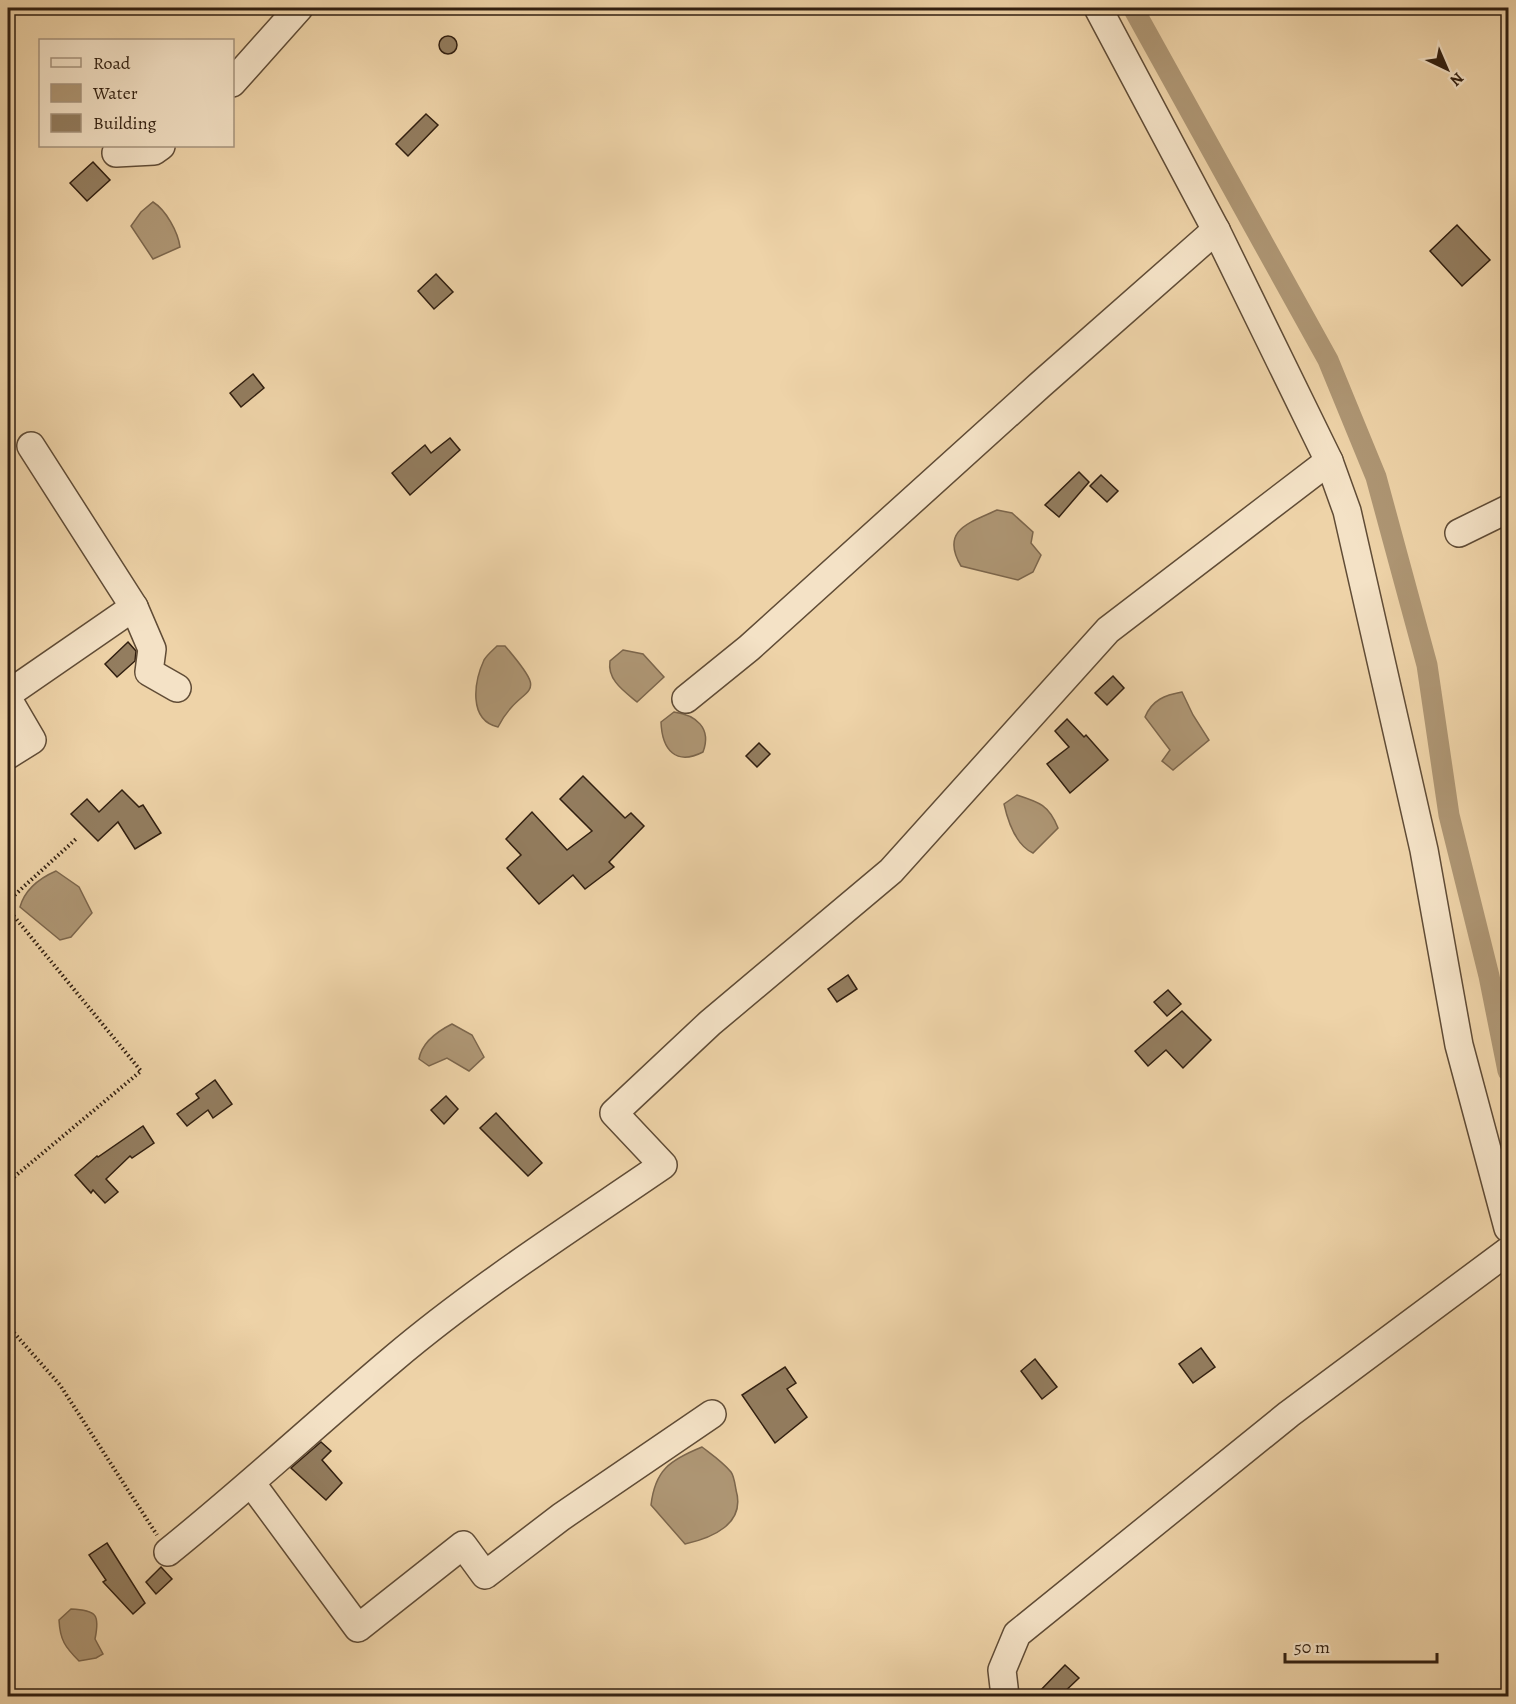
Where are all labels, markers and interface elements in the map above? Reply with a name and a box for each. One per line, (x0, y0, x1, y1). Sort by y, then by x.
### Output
legend (39, 39, 234, 147)
north arrow (1417, 39, 1477, 99)
text: Road (93, 51, 131, 75)
text: N (1445, 67, 1469, 91)
text: Water (92, 81, 138, 105)
text: Building (93, 111, 157, 135)
scale bar (1285, 1626, 1436, 1664)
text: 50 m (1294, 1635, 1330, 1659)

